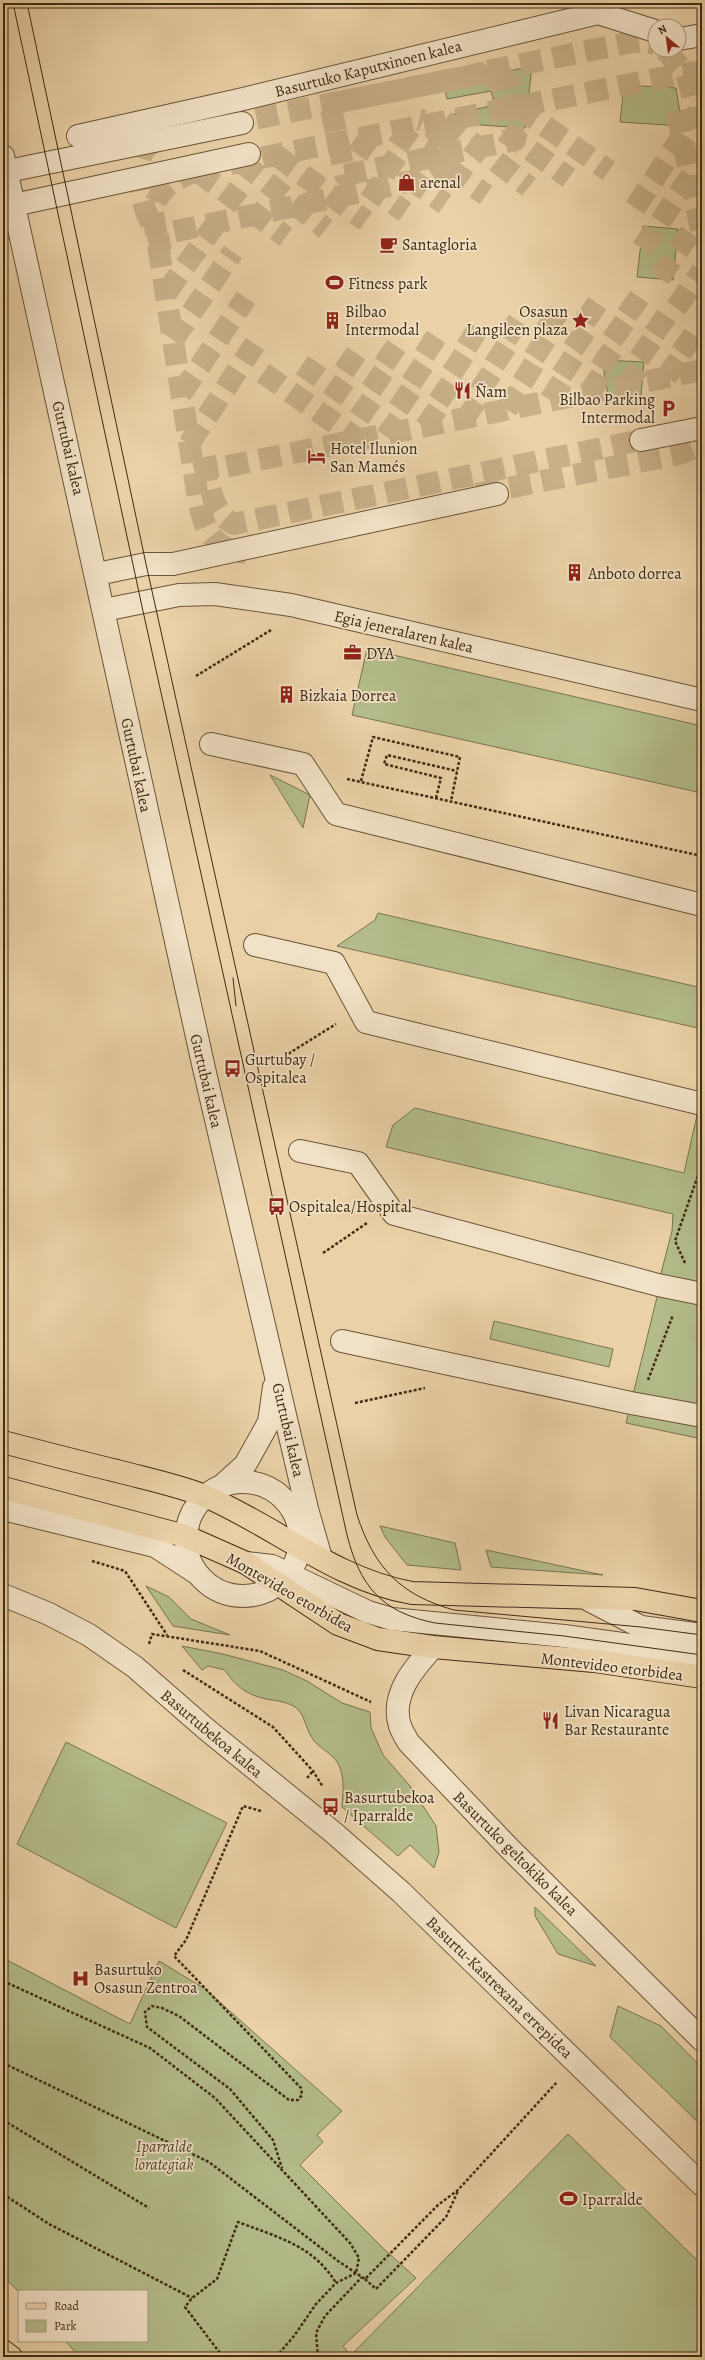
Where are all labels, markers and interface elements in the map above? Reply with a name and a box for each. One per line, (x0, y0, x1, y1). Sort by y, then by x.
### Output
north arrow (647, 18, 687, 58)
text: N (655, 21, 670, 38)
street label: Basurtuko Kaputxinoen kalea (272, 35, 465, 103)
shop icon: arenal (397, 172, 417, 192)
place label: arenal (420, 172, 461, 194)
cafe icon: Santagloria (379, 234, 399, 254)
place label: Santagloria (402, 234, 478, 256)
sports icon: Fitness park (325, 273, 345, 293)
place label: Fitness park (348, 273, 428, 295)
place label: Bilbao Intermodal (345, 301, 419, 341)
place label: Osasun Langileen plaza (466, 301, 569, 341)
building icon: Bilbao Intermodal (322, 310, 342, 330)
place icon: Osasun Langileen plaza (571, 310, 591, 330)
restaurant icon: Ñam (452, 381, 472, 401)
place label: Ñam (475, 381, 507, 403)
place label: Bilbao Parking Intermodal (559, 389, 655, 429)
parking icon: Bilbao Parking Intermodal (658, 398, 678, 418)
street label: Gurtubai kalea (47, 399, 90, 498)
place label: Hotel Ilunion San Mamés (330, 438, 418, 478)
hotel icon: Hotel Ilunion San Mamés (307, 447, 327, 467)
building icon: Anboto dorrea (565, 563, 585, 583)
place label: Anboto dorrea (587, 563, 682, 585)
street label: Egia jeneralaren kalea (332, 605, 476, 659)
office icon: DYA (343, 643, 363, 663)
place label: DYA (366, 643, 395, 665)
building icon: Bizkaia Dorrea (276, 685, 296, 705)
place label: Bizkaia Dorrea (299, 685, 397, 707)
street label: Gurtubai kalea (115, 716, 157, 815)
street label: Gurtubai kalea (185, 1032, 228, 1131)
place label: Gurtubay / Ospitalea (245, 1049, 315, 1089)
bus stop icon: Gurtubay / Ospitalea (222, 1058, 242, 1078)
bus stop icon: Ospitalea/Hospital (266, 1196, 286, 1216)
place label: Ospitalea/Hospital (289, 1196, 412, 1218)
street label: Gurtubai kalea (267, 1381, 310, 1480)
street label: Montevideo etorbidea (222, 1547, 358, 1638)
street label: Montevideo etorbidea (539, 1647, 685, 1687)
street label: Basurtubekoa kalea (156, 1684, 268, 1783)
place label: Livan Nicaragua Bar Restaurante (564, 1701, 671, 1741)
restaurant icon: Livan Nicaragua Bar Restaurante (541, 1710, 561, 1730)
street label: Basurtuko geltokiko kalea (448, 1786, 583, 1921)
place label: Basurtubekoa / Iparralde (344, 1787, 435, 1827)
bus stop icon: Basurtubekoa / Iparralde (321, 1796, 341, 1816)
street label: Basurtu-Kastrexana errepidea (421, 1912, 578, 2064)
place label: Basurtuko Osasun Zentroa (94, 1959, 198, 1999)
hospital icon: Basurtuko Osasun Zentroa (71, 1968, 91, 1988)
park label: Iparralde lorategiak (134, 2136, 194, 2176)
sports icon: Iparralde (559, 2189, 579, 2209)
place label: Iparralde (582, 2189, 643, 2211)
legend (18, 2290, 148, 2342)
text: Road (54, 2298, 80, 2314)
text: Park (54, 2318, 77, 2334)

